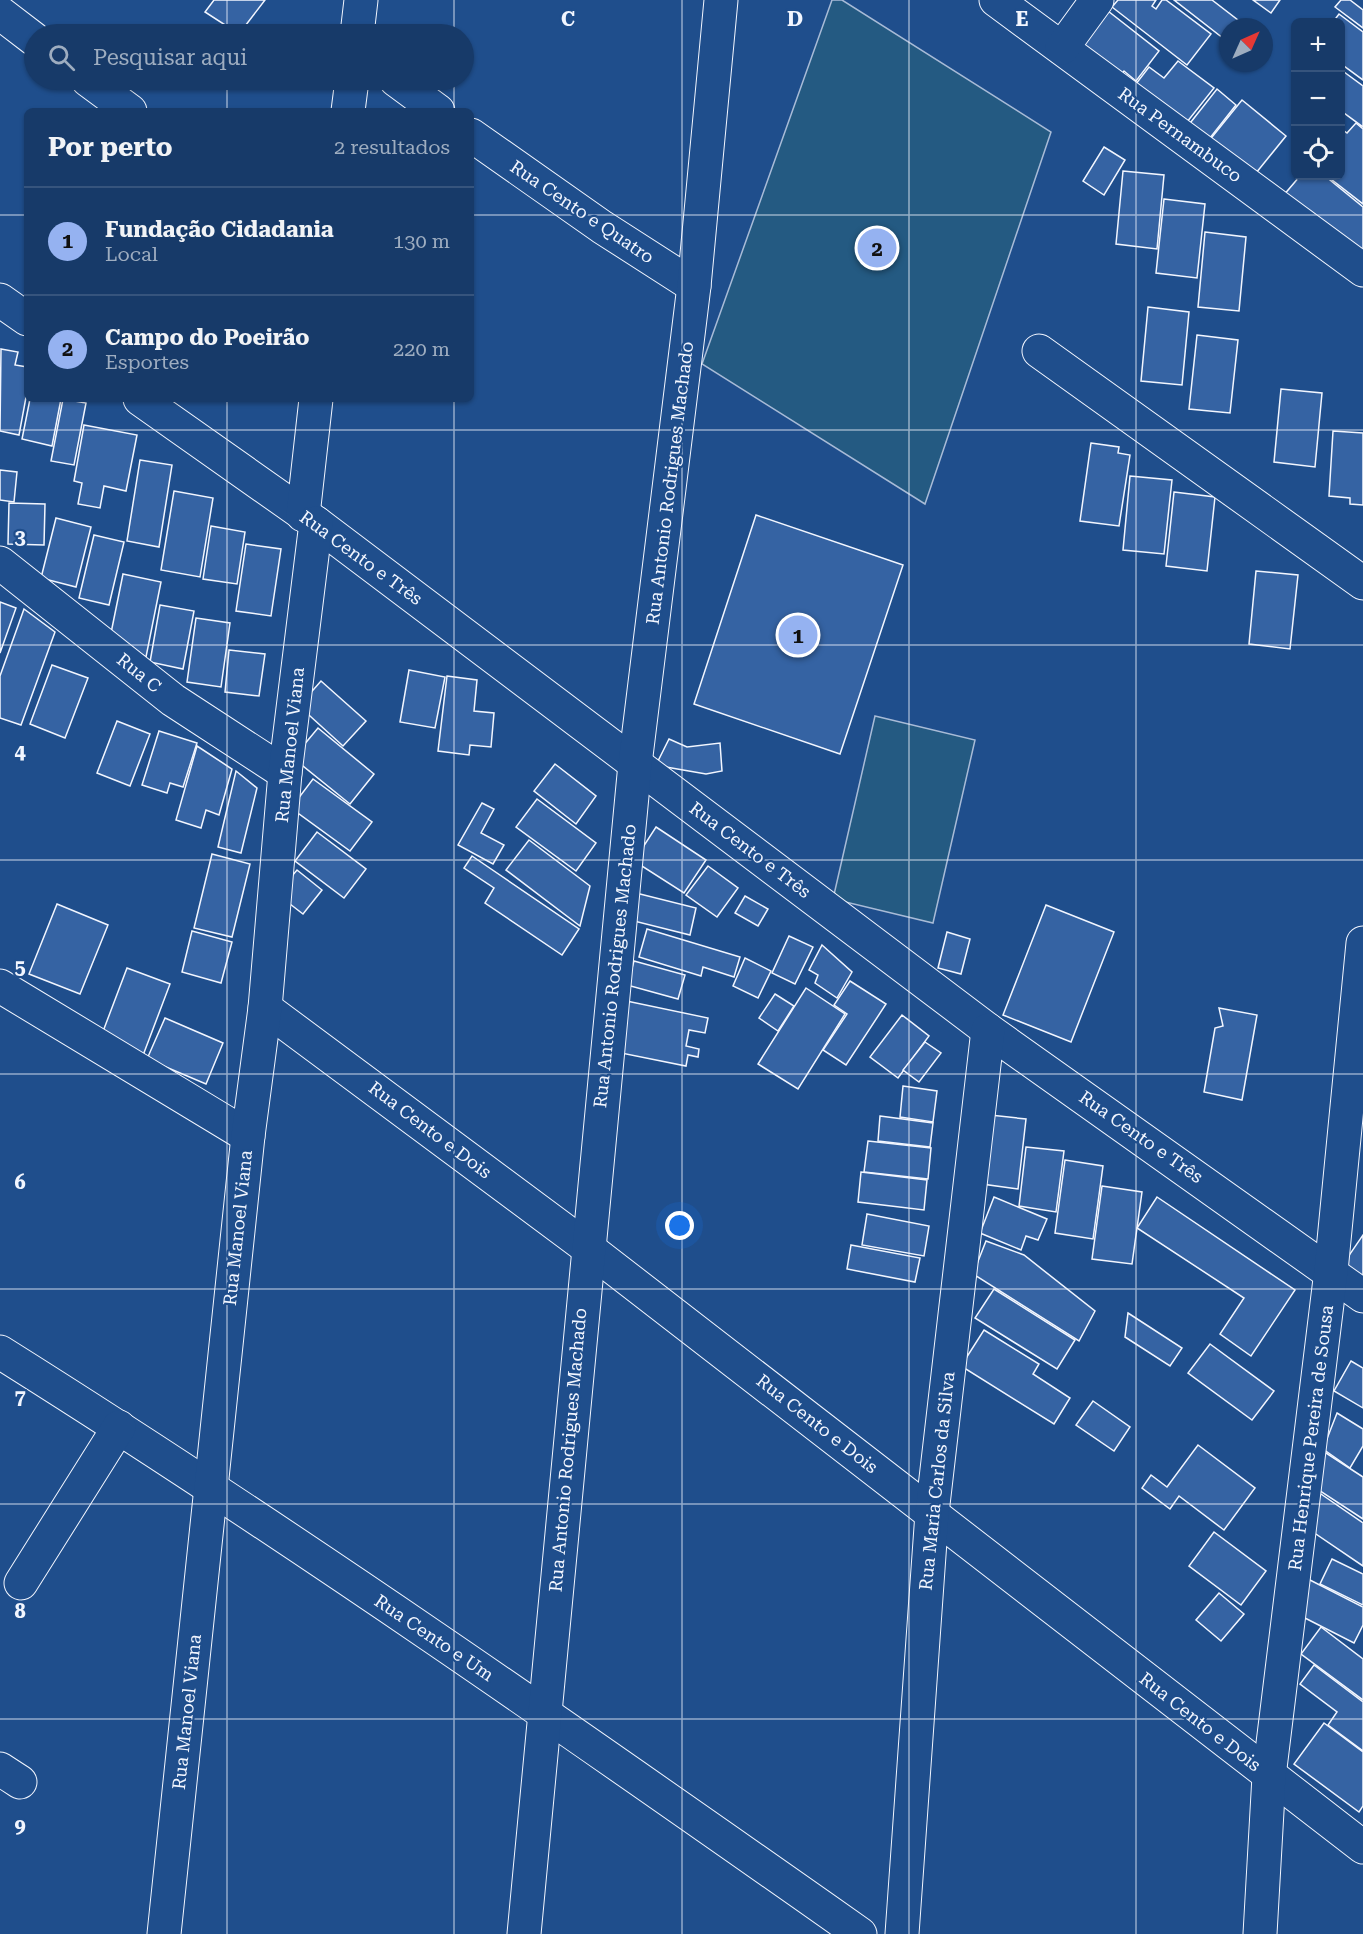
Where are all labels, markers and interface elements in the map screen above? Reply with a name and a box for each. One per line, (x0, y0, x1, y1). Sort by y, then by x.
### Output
text: C (561, 7, 575, 31)
text: D (787, 7, 803, 31)
text: E (1016, 7, 1029, 31)
north arrow (1219, 18, 1273, 72)
map controls (1291, 18, 1345, 180)
button: + (1291, 18, 1345, 72)
search box (24, 24, 474, 90)
icon: search (45, 41, 78, 74)
text: Pesquisar aqui (93, 45, 247, 70)
button: − (1291, 72, 1345, 126)
street label: Rua Pernambuco (1114, 83, 1246, 186)
button: locate (1291, 126, 1345, 180)
text: Por perto (48, 132, 173, 162)
text: 2 resultados (334, 135, 450, 159)
street label: Rua Cento e Quatro (506, 156, 658, 267)
text: Fundação Cidadania (105, 217, 334, 242)
pin: 2 (858, 226, 896, 270)
text: 1 (62, 229, 73, 253)
text: 130 m (393, 229, 450, 253)
text: Local (105, 242, 158, 266)
text: Campo do Poeirão (105, 325, 310, 350)
text: 2 (62, 337, 73, 361)
text: 220 m (393, 337, 450, 361)
street label: Rua Antonio Rodrigues Machado (642, 340, 697, 626)
text: Esportes (105, 350, 189, 374)
street label: Rua Cento e Três (296, 506, 427, 609)
text: 3 (14, 525, 26, 549)
pin: 1 (778, 612, 818, 658)
street label: Rua C (113, 649, 166, 697)
street label: Rua Manoel Viana (271, 666, 308, 824)
text: 4 (14, 740, 26, 764)
street label: Rua Cento e Três (686, 797, 815, 902)
street label: Rua Antonio Rodrigues Machado (589, 823, 640, 1109)
text: 5 (14, 955, 26, 979)
street label: Rua Cento e Dois (365, 1077, 496, 1183)
street label: Rua Cento e Três (1075, 1086, 1207, 1187)
street label: Rua Manoel Viana (219, 1149, 256, 1307)
text: 6 (14, 1170, 26, 1194)
your location (665, 1211, 694, 1240)
street label: Rua Henrique Pereira de Sousa (1284, 1304, 1337, 1572)
street label: Rua Antonio Rodrigues Machado (545, 1307, 590, 1593)
street label: Rua Cento e Dois (752, 1370, 882, 1478)
street label: Rua Maria Carlos da Silva (915, 1370, 958, 1591)
text: 7 (14, 1385, 26, 1409)
street label: Rua Cento e Um (371, 1590, 498, 1685)
text: 8 (14, 1599, 26, 1623)
street label: Rua Manoel Viana (168, 1633, 205, 1791)
street label: Rua Cento e Dois (1135, 1668, 1265, 1776)
text: 9 (14, 1814, 26, 1838)

